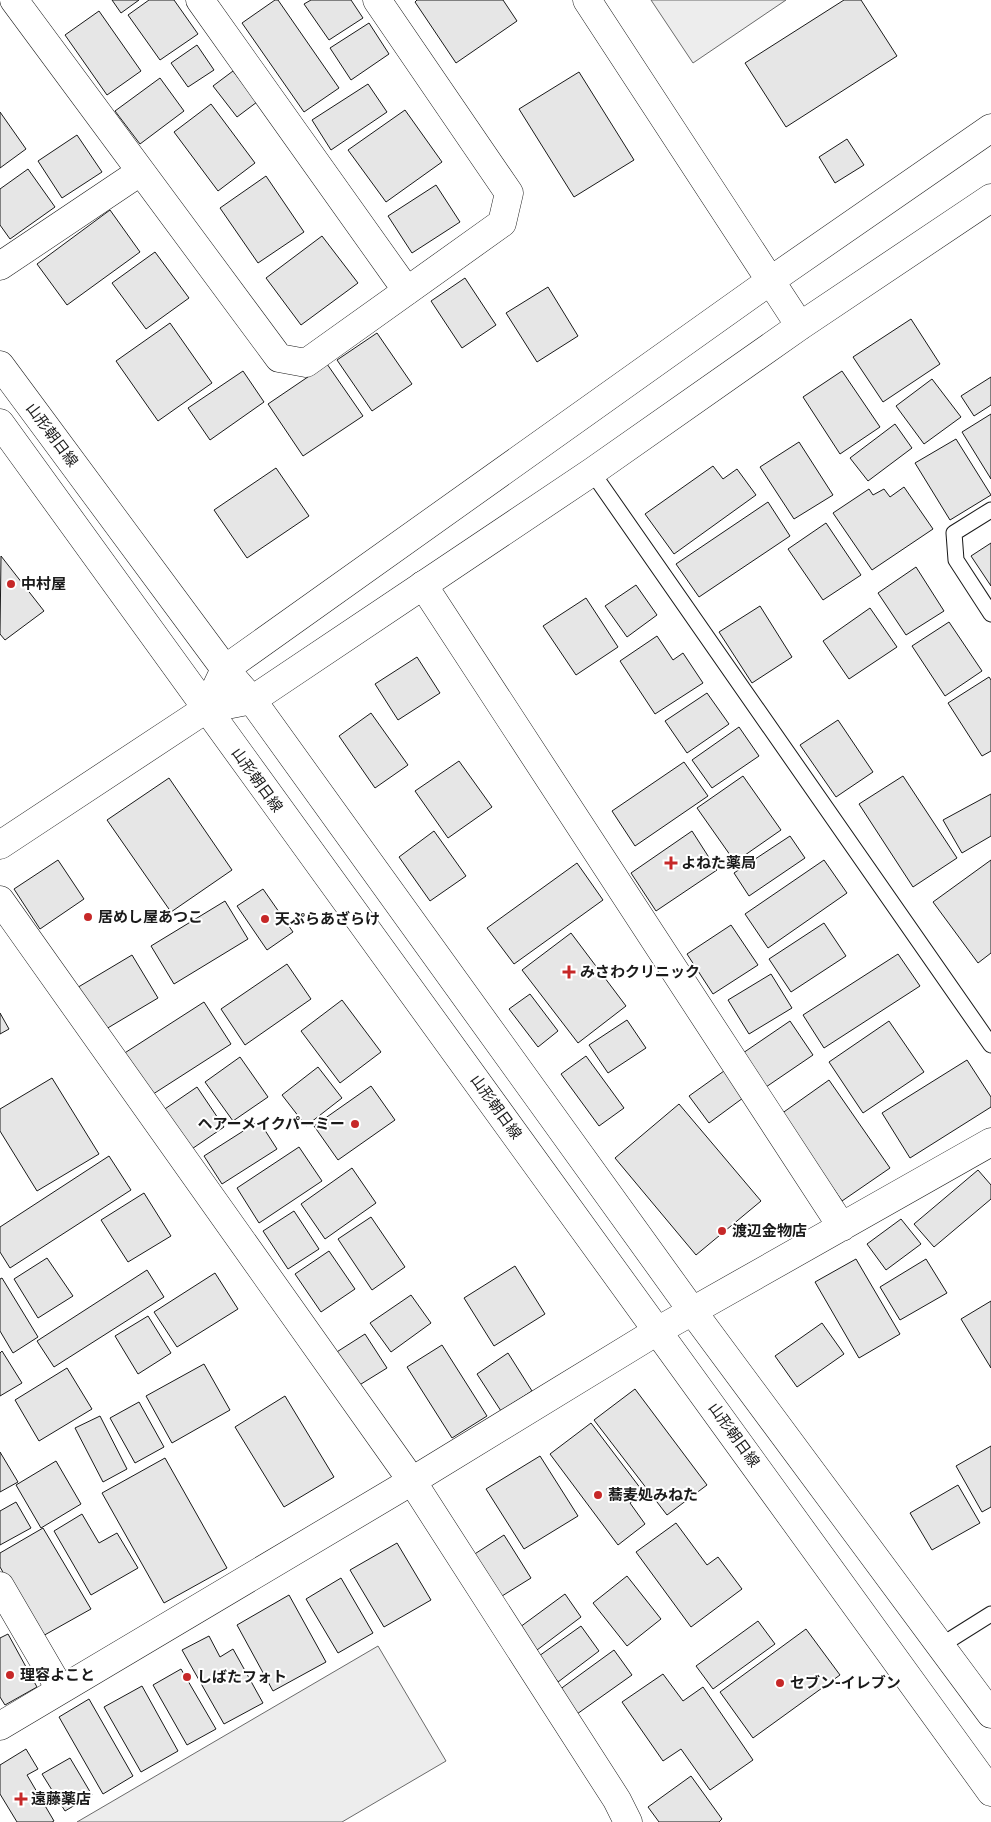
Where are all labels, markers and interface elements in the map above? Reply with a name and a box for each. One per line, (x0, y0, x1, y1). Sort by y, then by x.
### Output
street label: 山形朝日線 (22, 400, 82, 470)
place label: 中村屋 (21, 575, 66, 593)
marker: 中村屋 (5, 578, 17, 590)
street label: 山形朝日線 (228, 744, 286, 816)
place label: よねた薬局 (681, 854, 756, 872)
marker: よねた薬局 (665, 857, 677, 869)
place label: 居めし屋あつこ (98, 908, 203, 926)
place label: 天ぷらあざらけ (275, 910, 380, 928)
marker: 居めし屋あつこ (82, 911, 94, 923)
marker: 天ぷらあざらけ (259, 913, 271, 925)
place label: みさわクリニック (580, 963, 700, 981)
marker: みさわクリニック (562, 965, 576, 979)
street label: 山形朝日線 (467, 1071, 525, 1143)
place label: ヘアーメイクパーミー (198, 1115, 345, 1133)
marker: ヘアーメイクパーミー (349, 1118, 361, 1130)
place label: 渡辺金物店 (732, 1222, 807, 1240)
marker: 渡辺金物店 (716, 1225, 728, 1237)
street label: 山形朝日線 (705, 1399, 763, 1471)
place label: 蕎麦処みねた (608, 1486, 698, 1504)
marker: 蕎麦処みねた (592, 1489, 604, 1501)
place label: 理容よこと (20, 1666, 95, 1684)
place label: しばたフォト (197, 1668, 287, 1686)
marker: 理容よこと (4, 1669, 16, 1681)
marker: しばたフォト (181, 1671, 193, 1683)
place label: セブン-イレブン (790, 1674, 901, 1692)
marker: セブン-イレブン (774, 1677, 786, 1689)
place label: 遠藤薬店 (31, 1790, 91, 1808)
marker: 遠藤薬店 (15, 1793, 27, 1805)

